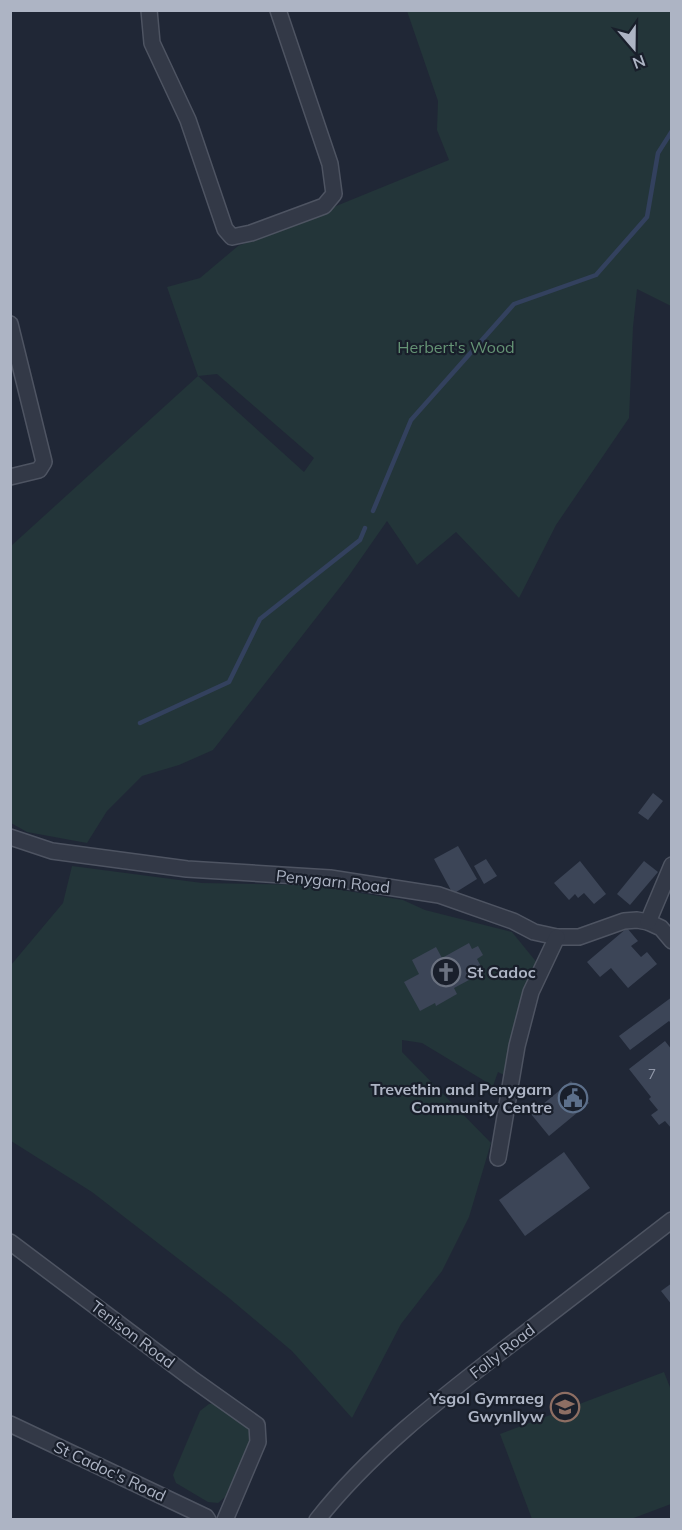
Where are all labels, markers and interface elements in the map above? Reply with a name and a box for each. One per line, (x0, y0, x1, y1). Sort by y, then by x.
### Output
north arrow (604, 18, 664, 78)
text: N (630, 51, 648, 74)
park label: Herbert's Wood (397, 337, 515, 357)
street label: Penygarn Road (275, 865, 391, 897)
church icon: St Cadoc (430, 956, 462, 988)
place label: St Cadoc (467, 962, 536, 982)
house number: 7 (648, 1065, 656, 1083)
place label: Trevethin and Penygarn Community Centre (371, 1079, 552, 1117)
public building icon: Trevethin and Penygarn Community Centre (557, 1082, 589, 1114)
street label: Tenison Road (87, 1296, 179, 1372)
street label: Folly Road (465, 1319, 539, 1383)
place label: Ysgol Gymraeg Gwynllyw (428, 1388, 544, 1426)
school or university icon: Ysgol Gymraeg Gwynllyw (549, 1391, 581, 1423)
street label: St Cadoc's Road (51, 1436, 169, 1506)

